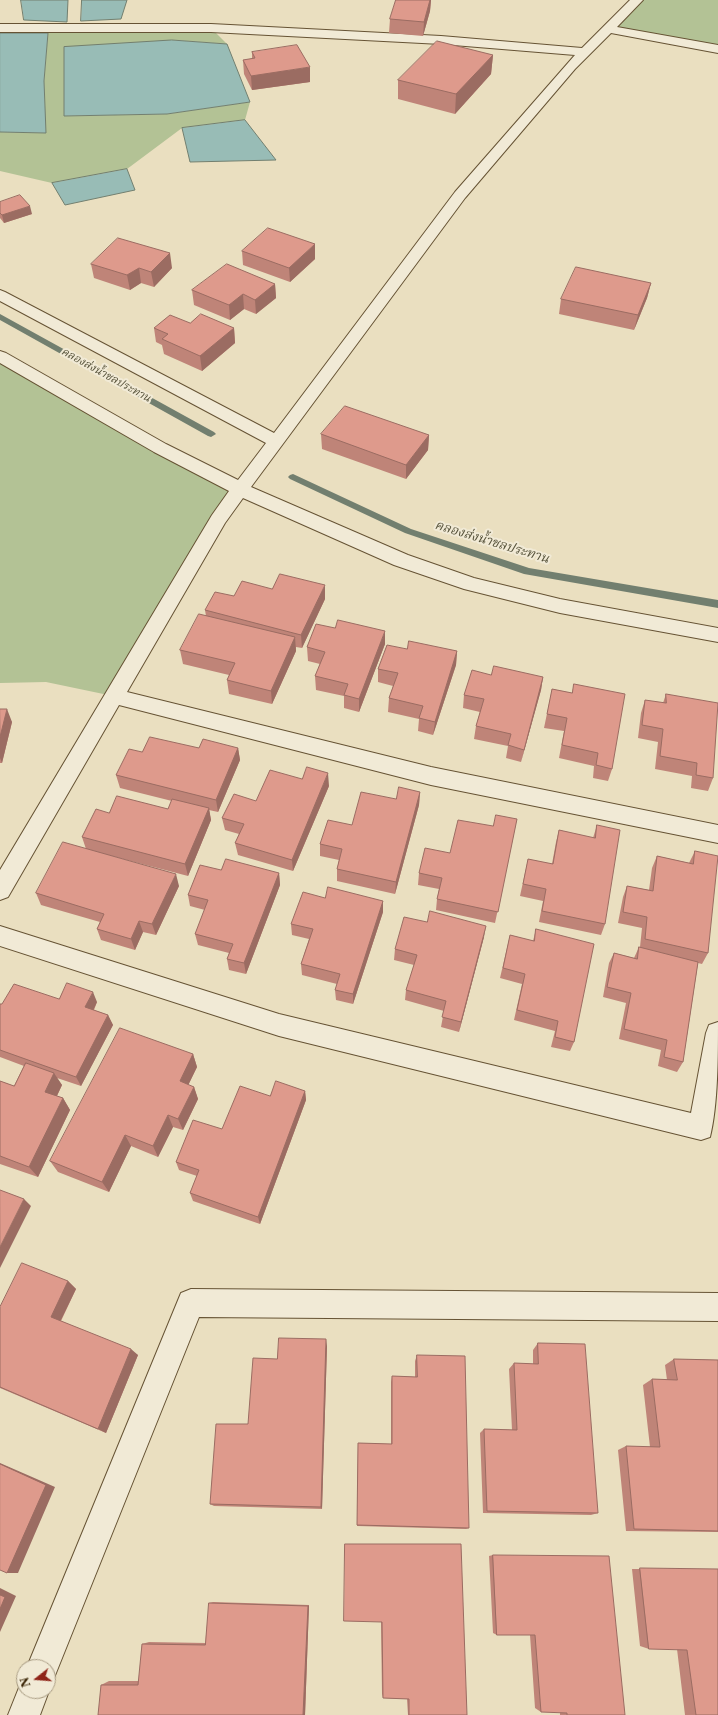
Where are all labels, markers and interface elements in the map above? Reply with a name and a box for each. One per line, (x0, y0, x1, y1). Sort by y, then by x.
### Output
water label: คลองส่งน้ำชลประทาน (59, 345, 153, 405)
water label: คลองส่งน้ำชลประทาน (433, 517, 551, 567)
north arrow (16, 1659, 56, 1699)
text: N (17, 1676, 34, 1689)

